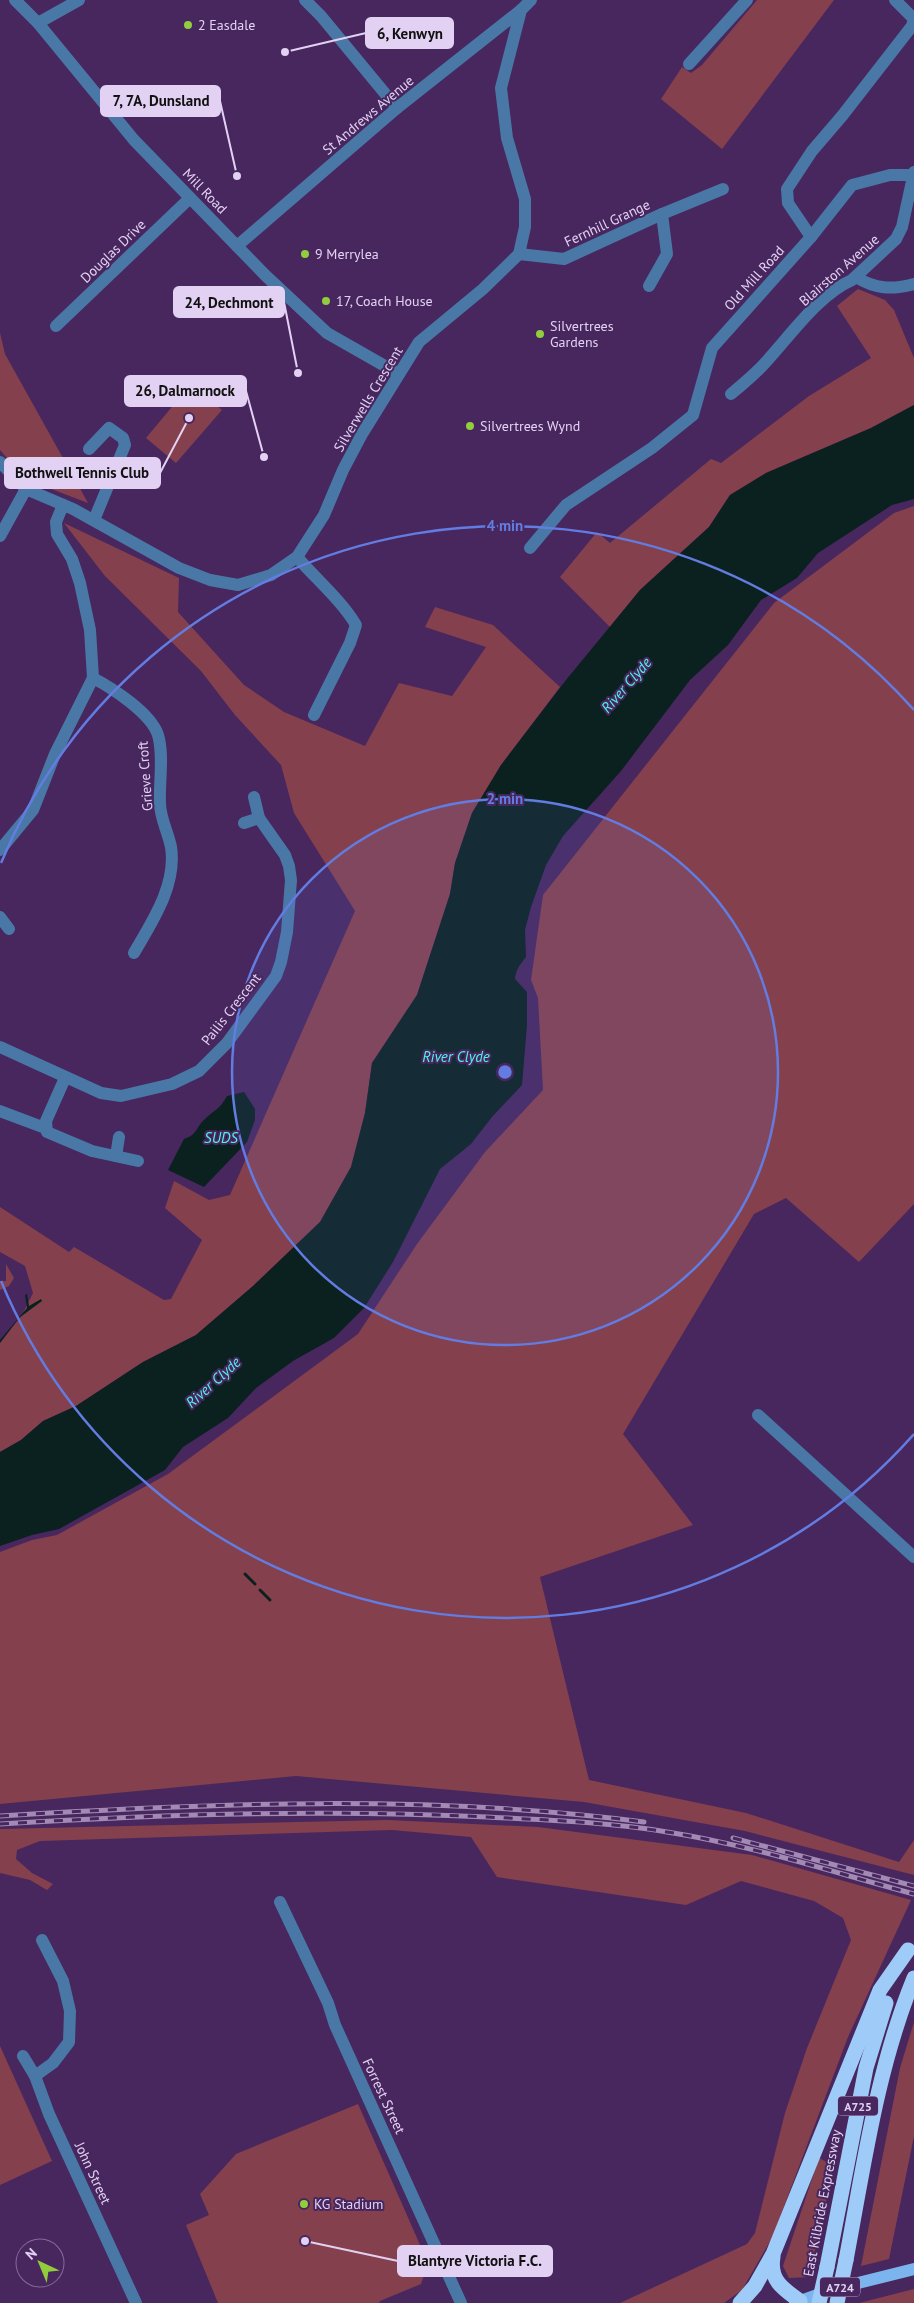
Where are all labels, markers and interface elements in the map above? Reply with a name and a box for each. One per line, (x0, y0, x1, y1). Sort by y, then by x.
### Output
place label: 2 Easdale (198, 16, 255, 34)
callout: 6, Kenwyn (366, 18, 453, 48)
marker: 2 Easdale (182, 19, 194, 31)
text: 6, Kenwyn (377, 24, 443, 43)
street label: St Andrews Avenue (319, 72, 417, 158)
callout: 7, 7A, Dunsland (101, 86, 220, 116)
text: 7, 7A, Dunsland (113, 91, 209, 110)
street label: Mill Road (179, 164, 231, 218)
street label: Fernhill Grange (561, 195, 653, 251)
street label: Douglas Drive (77, 215, 149, 287)
street label: Blairston Avenue (795, 230, 883, 310)
street label: Old Mill Road (720, 242, 788, 314)
place label: 9 Merrylea (315, 245, 379, 263)
marker: 9 Merrylea (299, 248, 311, 260)
callout: 24, Dechmont (174, 287, 284, 317)
place label: 17, Coach House (336, 292, 433, 310)
text: 24, Dechmont (184, 293, 274, 312)
marker: 17, Coach House (320, 295, 332, 307)
place label: Silvertrees Gardens (550, 317, 614, 351)
marker: Silvertrees Gardens (534, 328, 546, 340)
street label: Silverwells Crescent (329, 343, 407, 455)
callout: 26, Dalmarnock (125, 376, 246, 406)
text: 26, Dalmarnock (135, 381, 236, 400)
place label: Silvertrees Wynd (480, 417, 580, 435)
marker: Silvertrees Wynd (464, 420, 476, 432)
callout: Bothwell Tennis Club (5, 458, 160, 488)
text: Bothwell Tennis Club (15, 463, 149, 482)
text: 4 min (487, 516, 523, 535)
water label: River Clyde (597, 653, 655, 717)
street label: Grieve Croft (134, 740, 156, 812)
text: 2 min (487, 789, 523, 808)
street label: Pailis Crescent (197, 969, 265, 1049)
water label: River Clyde (422, 1047, 490, 1066)
centre of rings (496, 1063, 514, 1081)
water label: SUDS (204, 1128, 239, 1147)
water label: River Clyde (182, 1352, 244, 1412)
street label: Forrest Street (359, 2055, 409, 2137)
road number: A725 (838, 2096, 878, 2116)
street label: East Kilbride Expressway (799, 2128, 845, 2278)
street label: John Street (70, 2138, 115, 2207)
place label: KG Stadium (314, 2195, 383, 2213)
marker: KG Stadium (298, 2198, 310, 2210)
north arrow (15, 2238, 65, 2288)
text: N (21, 2244, 41, 2263)
callout: Blantyre Victoria F.C. (398, 2246, 552, 2276)
text: Blantyre Victoria F.C. (408, 2251, 542, 2270)
road number: A724 (820, 2278, 860, 2296)

